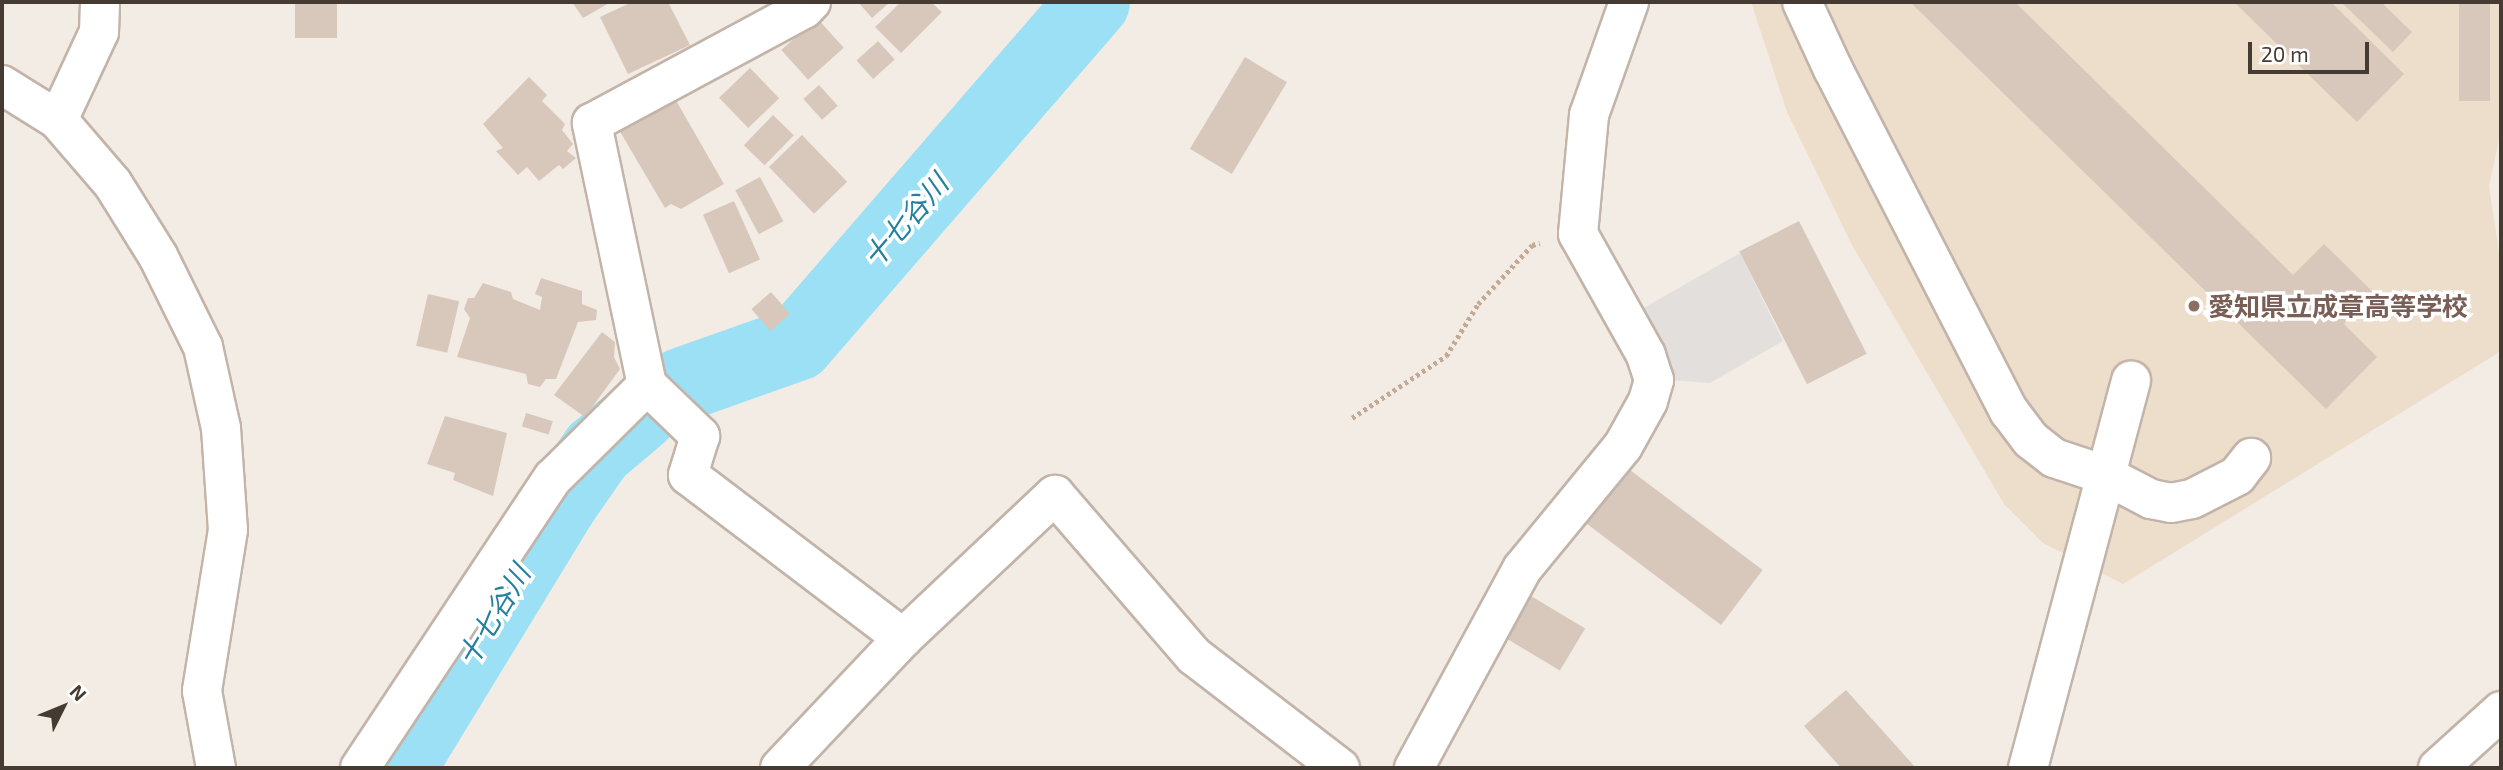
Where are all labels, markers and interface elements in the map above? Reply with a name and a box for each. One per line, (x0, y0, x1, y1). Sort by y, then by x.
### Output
scale bar (2251, 28, 2372, 72)
text: 20 m (2261, 41, 2309, 66)
water label: 十七谷川 (856, 167, 954, 273)
place label: 愛知県立成章高等学校 (2208, 290, 2468, 322)
marker: 愛知県立成章高等学校 (2186, 298, 2202, 314)
water label: 十七谷川 (450, 558, 536, 672)
north arrow (28, 672, 98, 742)
text: N (66, 679, 92, 705)

